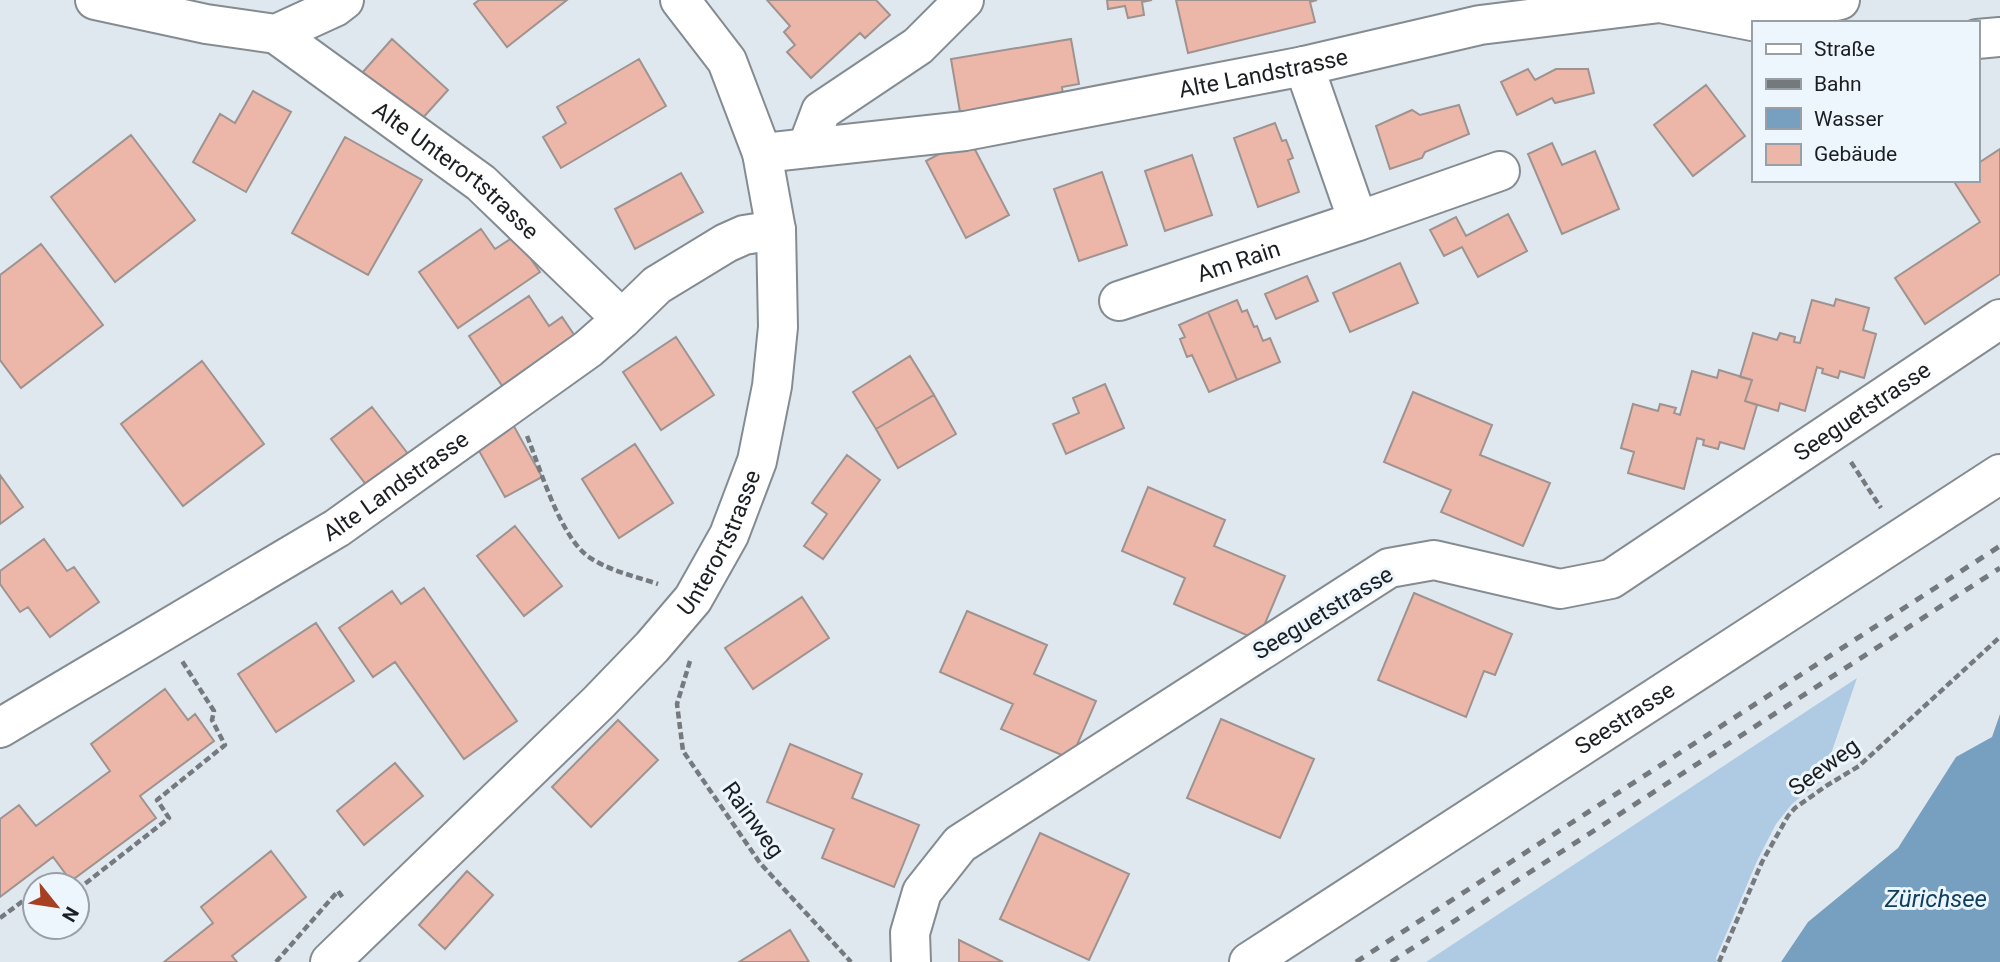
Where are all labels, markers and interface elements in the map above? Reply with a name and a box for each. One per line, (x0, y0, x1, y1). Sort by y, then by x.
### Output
legend (1752, 21, 1979, 182)
text: Straße (1814, 37, 1875, 61)
street label: Alte Landstrasse (1176, 43, 1350, 103)
text: Bahn (1814, 72, 1862, 96)
street label: Alte Unterortstrasse (368, 96, 544, 245)
text: Wasser (1814, 107, 1884, 131)
text: Gebäude (1814, 142, 1897, 166)
street label: Am Rain (1193, 235, 1284, 287)
street label: Seeguetstrasse (1789, 356, 1935, 467)
street label: Alte Landstrasse (318, 425, 474, 547)
street label: Unterortstrasse (672, 466, 766, 621)
street label: Seeguetstrasse (1248, 561, 1398, 665)
street label: Seestrasse (1570, 676, 1680, 760)
street label: Seeweg (1784, 732, 1864, 802)
street label: Rainweg (716, 777, 790, 863)
north arrow (21, 871, 91, 941)
water label: Zürichsee (1884, 885, 1987, 913)
text: N (57, 903, 84, 926)

